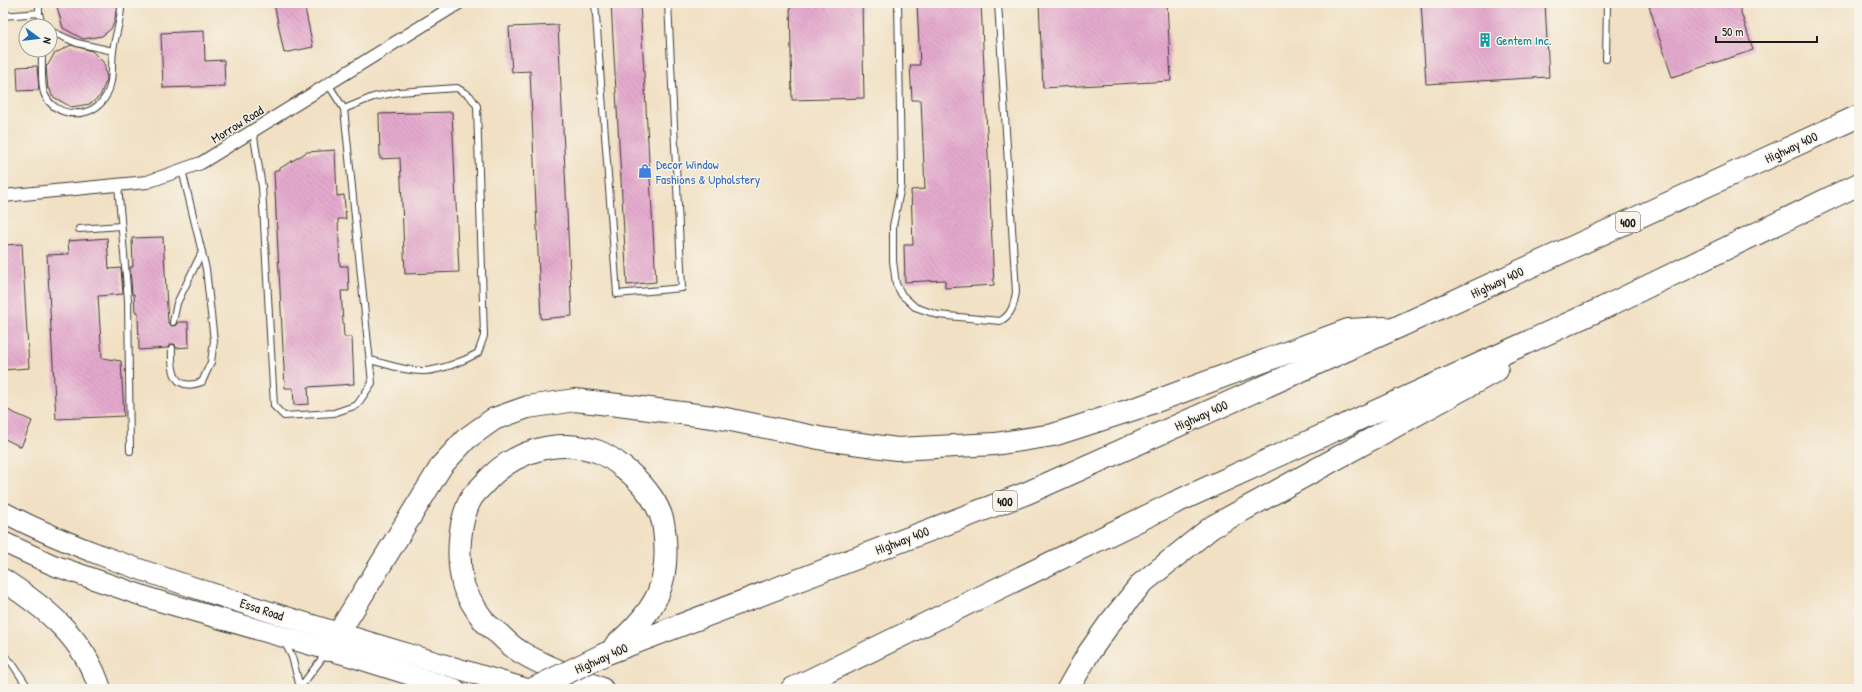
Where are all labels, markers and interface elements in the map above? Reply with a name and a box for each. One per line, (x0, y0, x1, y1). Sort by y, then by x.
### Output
north arrow (18, 18, 58, 58)
scale bar (1716, 18, 1817, 44)
text: 50 m (1722, 23, 1743, 40)
place label: Gentem Inc. (1496, 31, 1552, 49)
building icon: Gentem Inc. (1477, 32, 1493, 48)
text: N (40, 36, 55, 45)
street label: Morrow Road (207, 101, 267, 147)
street label: Highway 400 (1762, 127, 1821, 167)
place label: Decor Window Fashions & Upholstery (655, 155, 761, 188)
shop icon: Decor Window Fashions & Upholstery (637, 163, 653, 179)
road number: 400 (1616, 212, 1640, 232)
street label: Highway 400 (1468, 262, 1527, 302)
street label: Highway 400 (1172, 395, 1231, 435)
road number: 400 (993, 491, 1017, 511)
street label: Highway 400 (872, 521, 932, 559)
street label: Essa Road (238, 593, 286, 625)
street label: Highway 400 (572, 638, 631, 678)

